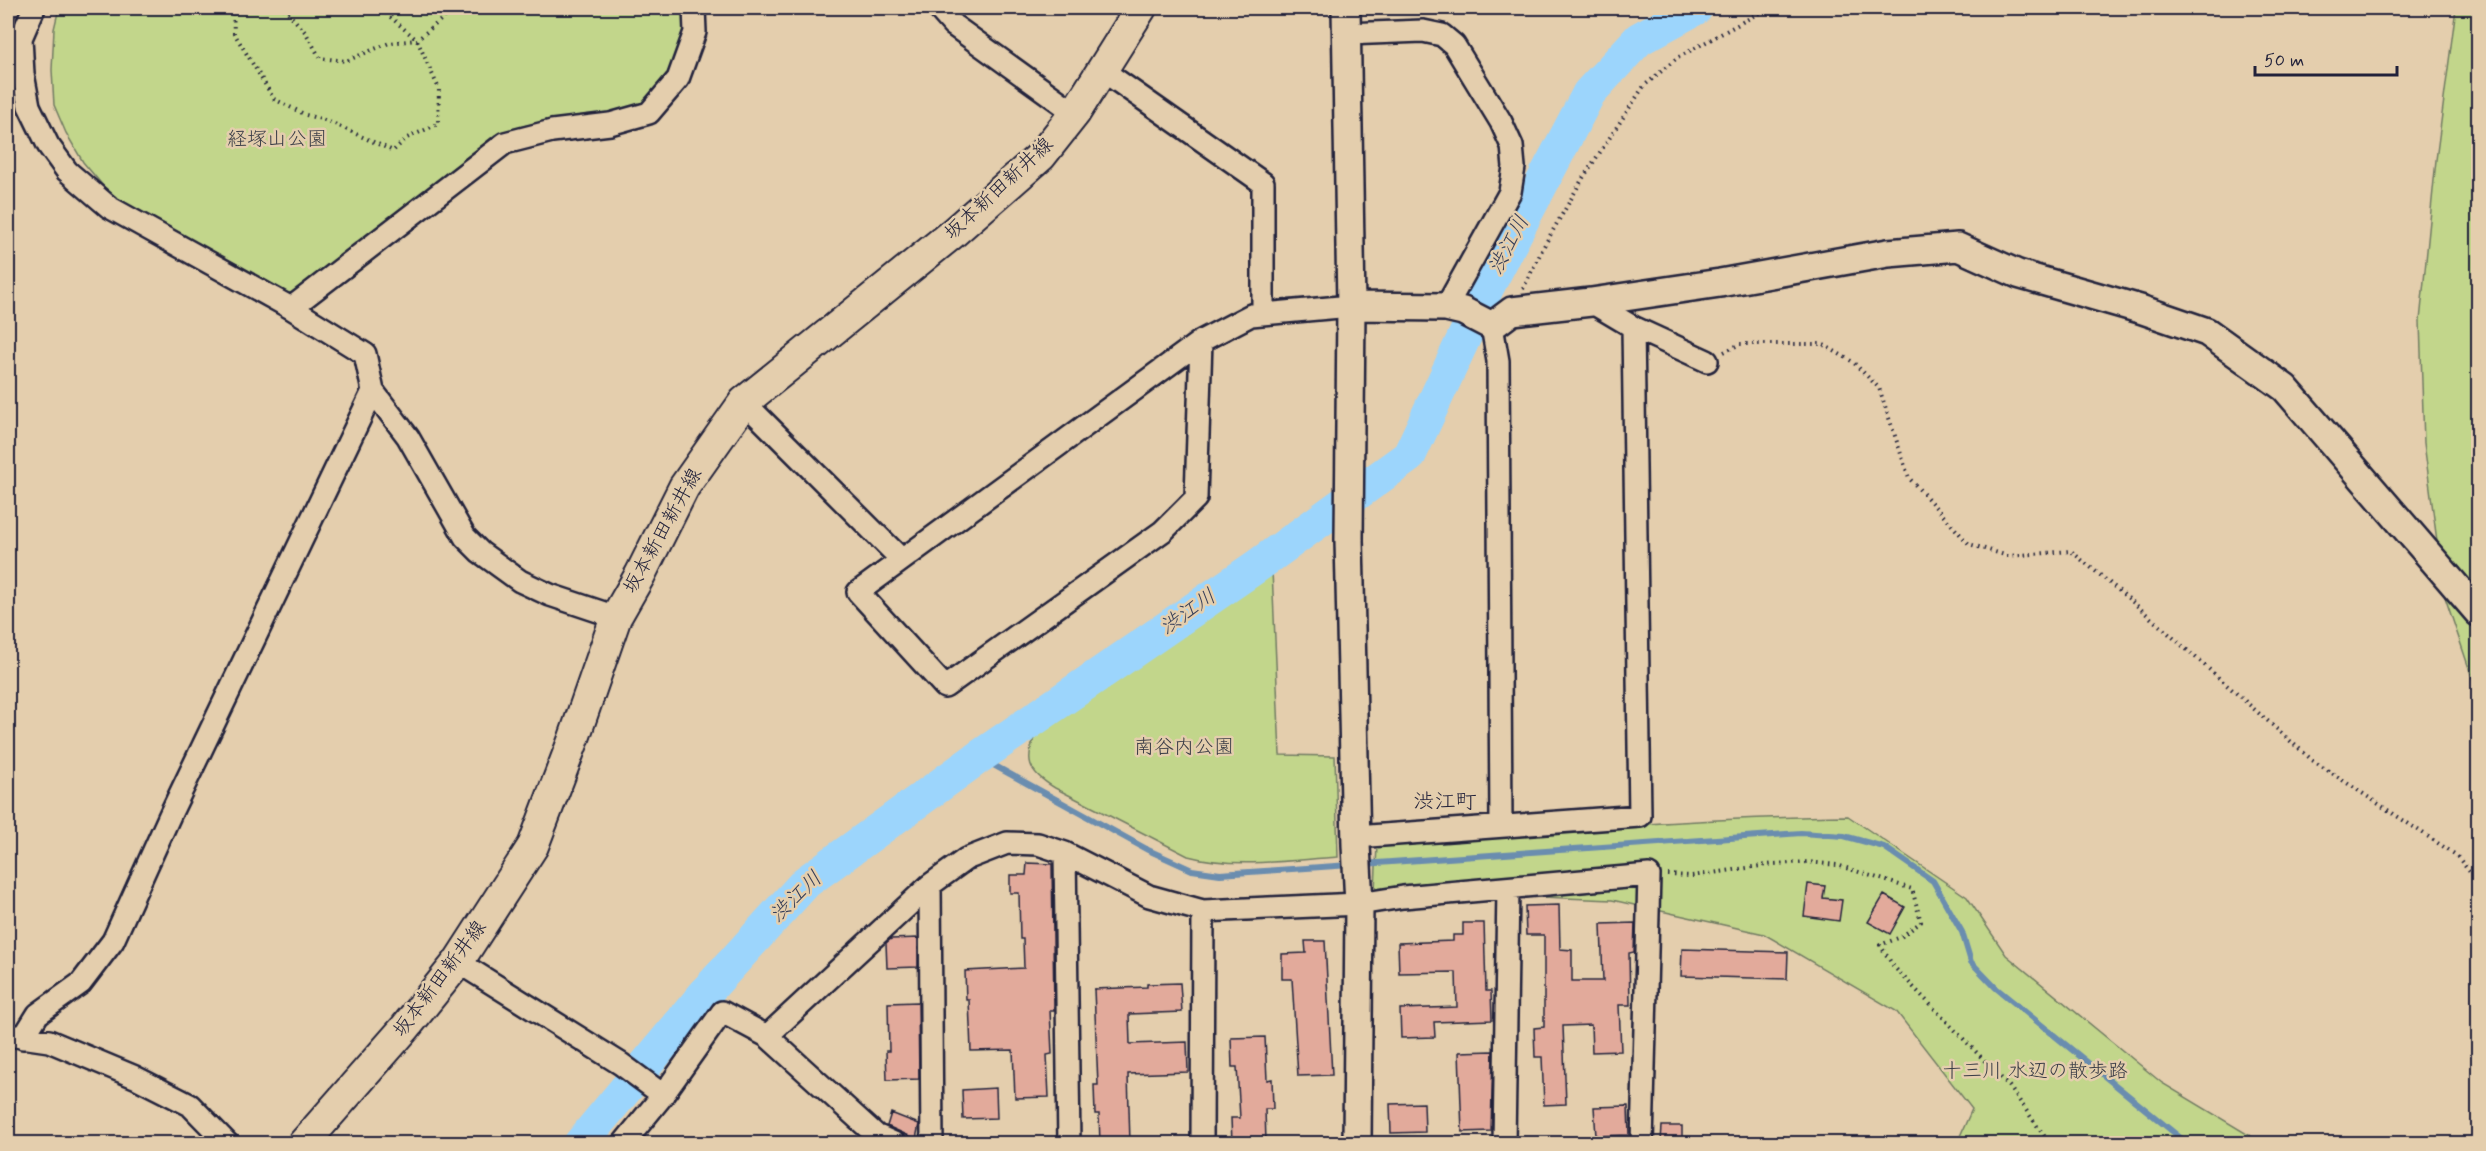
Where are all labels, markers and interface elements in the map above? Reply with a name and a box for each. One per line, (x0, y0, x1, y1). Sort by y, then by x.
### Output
scale bar (2255, 39, 2398, 77)
text: 50 m (2264, 49, 2304, 73)
park label: 経塚山公園 (227, 126, 327, 153)
street label: 坂本新田新井線 (939, 131, 1059, 247)
water label: 渋江川 (1482, 211, 1536, 279)
street label: 坂本新田新井線 (617, 463, 709, 599)
water label: 渋江川 (1154, 582, 1222, 642)
park label: 南谷内公園 (1134, 734, 1234, 761)
district label: 渋江町 (1414, 788, 1477, 816)
water label: 渋江川 (764, 865, 828, 929)
street label: 坂本新田新井線 (387, 915, 493, 1043)
park label: 十三川 水辺の散歩路 (1942, 1058, 2128, 1085)

